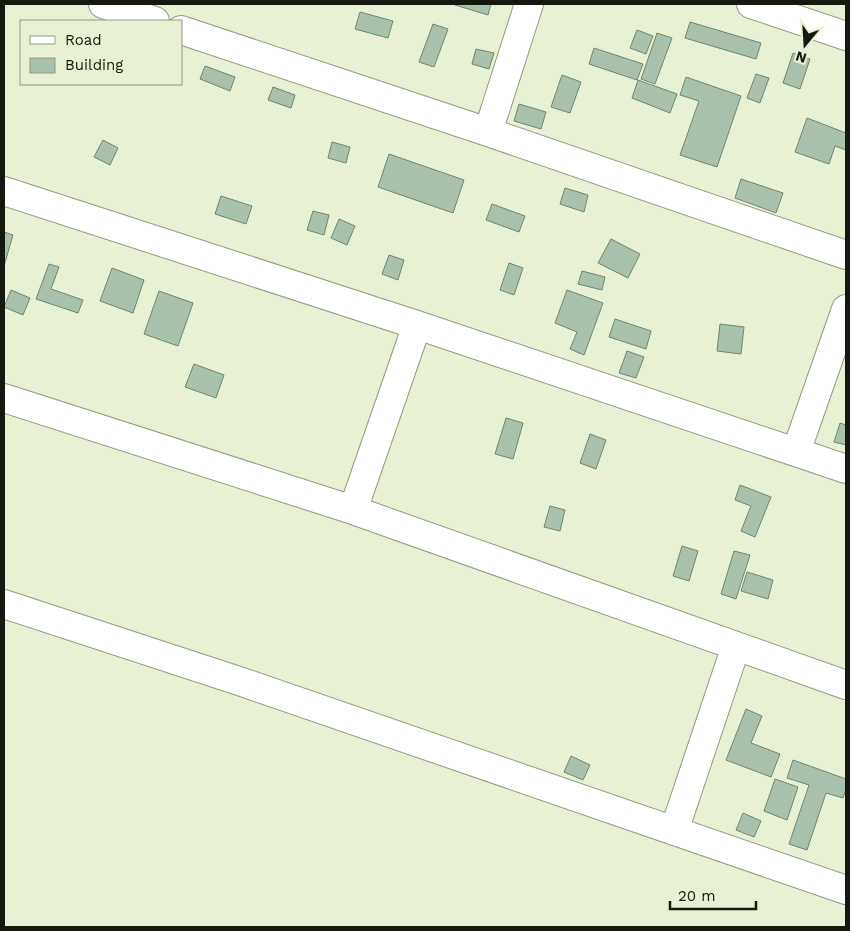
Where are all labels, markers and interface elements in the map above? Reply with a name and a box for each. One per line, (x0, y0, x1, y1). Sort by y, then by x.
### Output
legend (20, 20, 182, 85)
north arrow (780, 20, 830, 70)
text: Road (65, 31, 102, 49)
text: N (794, 48, 808, 67)
text: Building (65, 56, 123, 74)
scale bar (670, 878, 756, 910)
text: 20 m (678, 887, 716, 905)

